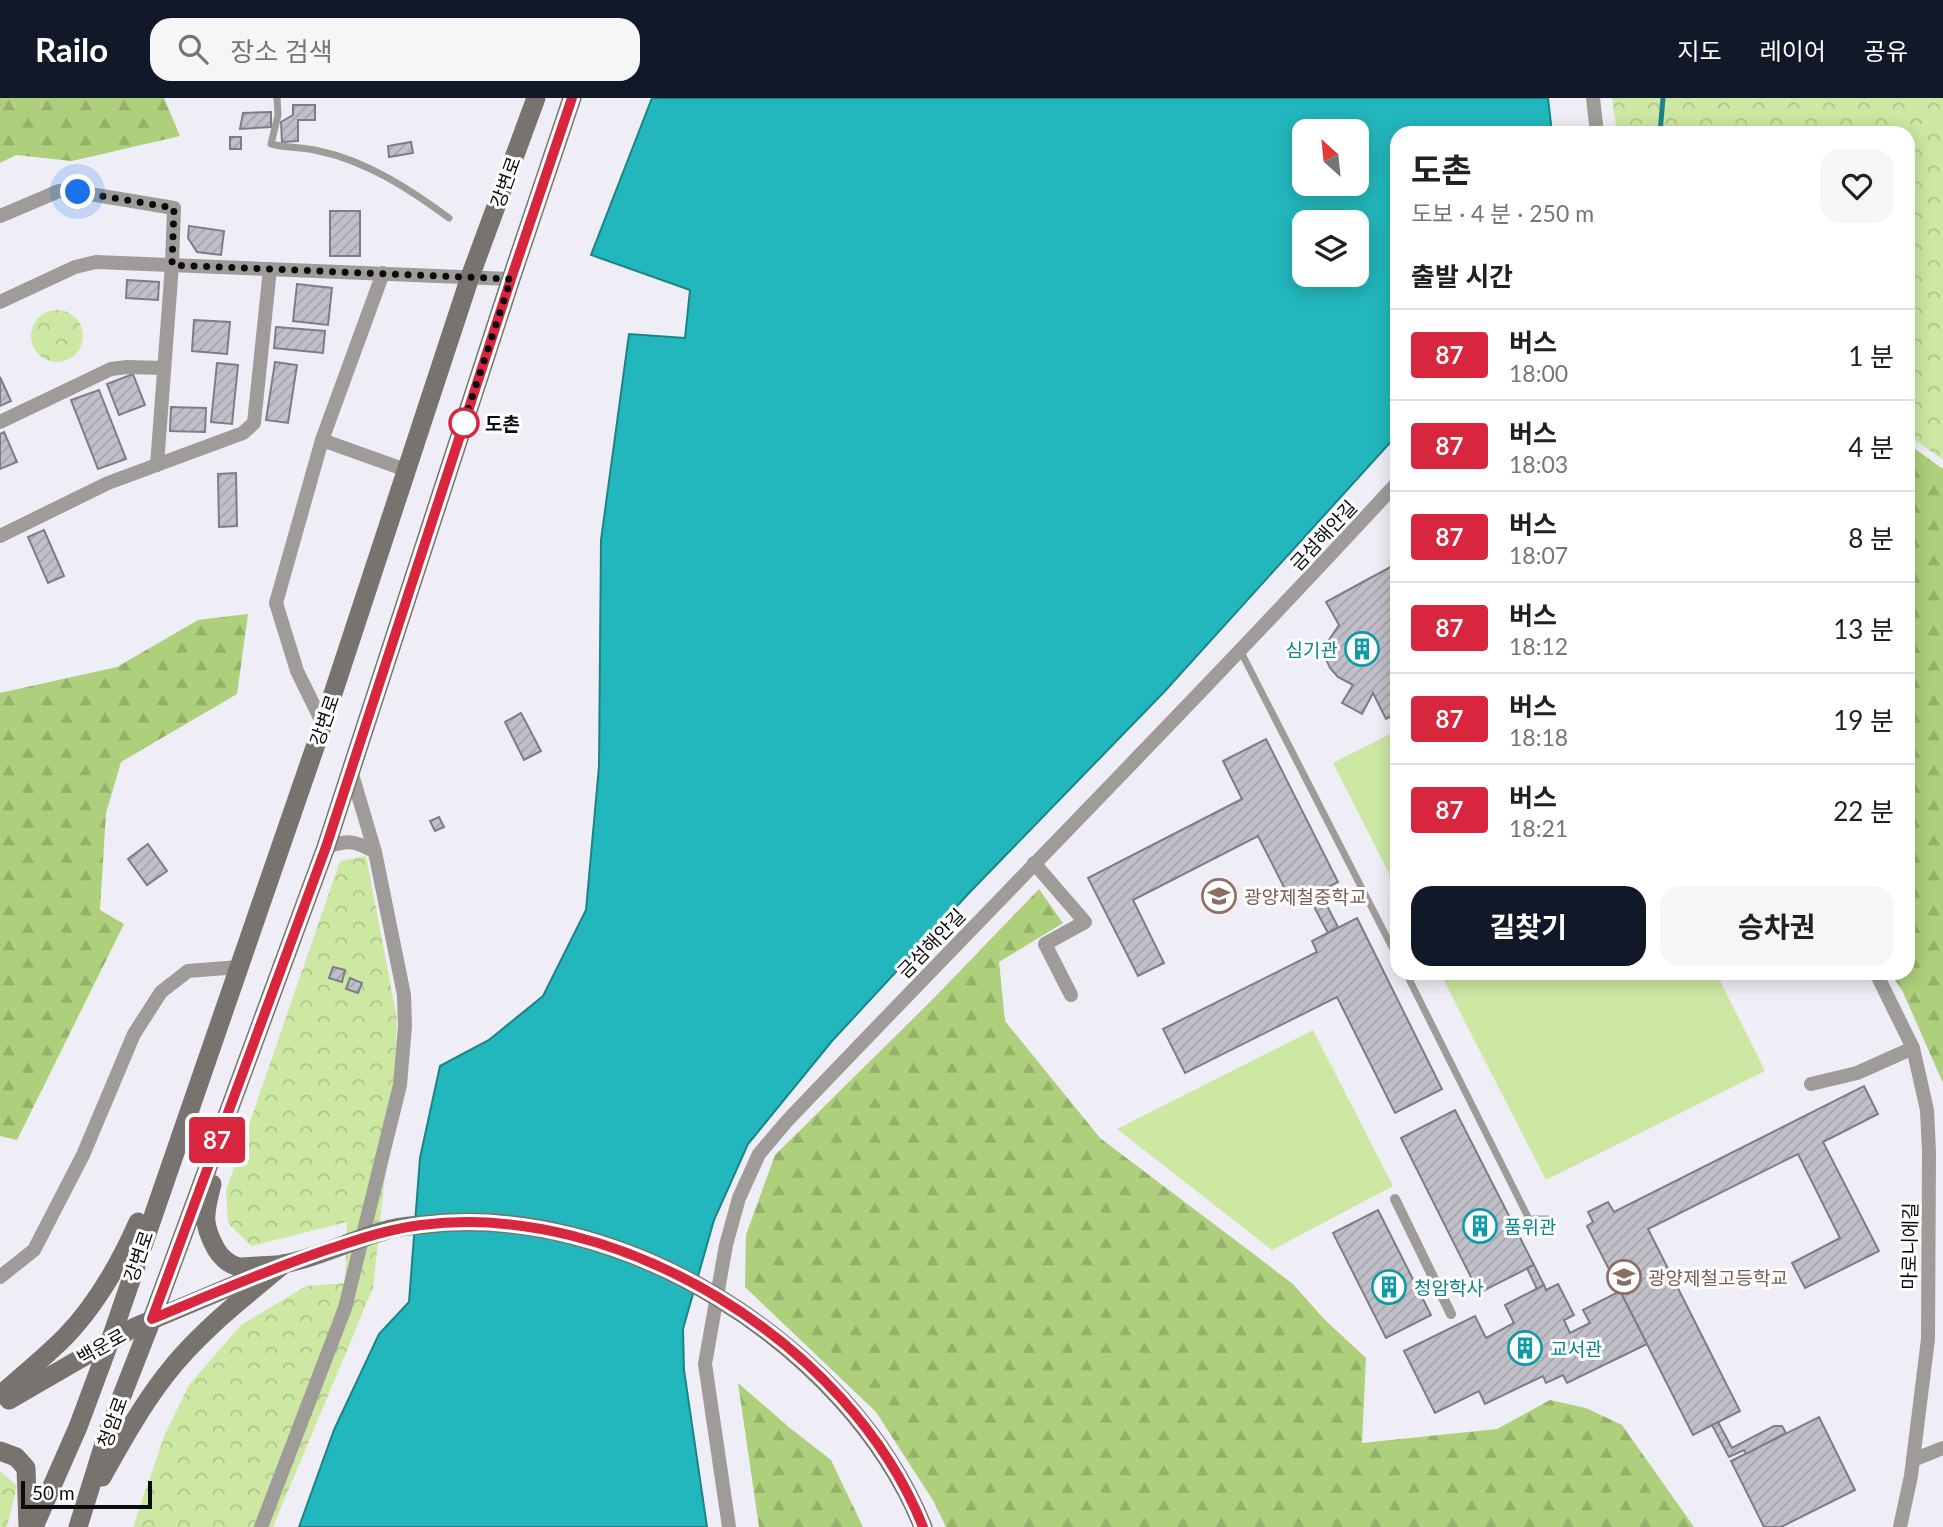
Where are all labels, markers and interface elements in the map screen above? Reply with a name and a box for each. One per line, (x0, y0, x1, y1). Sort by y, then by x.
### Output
search box (150, 18, 640, 81)
text: Railo (35, 29, 108, 69)
icon: search (174, 30, 212, 68)
text: 장소 검색 (230, 35, 333, 67)
text: 지도 (1677, 36, 1722, 65)
text: 레이어 (1760, 36, 1826, 65)
text: 공유 (1864, 36, 1908, 65)
north arrow (1292, 119, 1368, 196)
map controls (1292, 119, 1369, 287)
text: 도촌 (1411, 149, 1472, 189)
button: heart (1820, 149, 1894, 223)
street label: 강변로 (485, 153, 525, 211)
your location (60, 174, 95, 209)
text: 도보 · 4 분 · 250 m (1411, 199, 1594, 227)
button: layers (1292, 210, 1369, 287)
text: 출발 시간 (1411, 260, 1513, 292)
text: 버스 (1509, 326, 1557, 358)
text: 87 (1436, 340, 1463, 369)
text: 1 분 (1848, 340, 1894, 372)
text: 18:00 (1509, 359, 1568, 387)
marker: 도촌 (449, 408, 479, 438)
place label: 도촌 (485, 412, 520, 435)
text: 버스 (1509, 417, 1557, 449)
text: 87 (1436, 431, 1463, 460)
text: 4 분 (1848, 431, 1894, 463)
text: 18:03 (1509, 450, 1568, 478)
street label: 금섬해안길 (1285, 495, 1361, 575)
text: 버스 (1509, 508, 1557, 540)
text: 87 (1436, 522, 1463, 551)
text: 8 분 (1848, 522, 1894, 554)
text: 18:07 (1509, 541, 1568, 569)
text: 버스 (1509, 599, 1557, 631)
text: 87 (1436, 613, 1463, 642)
text: 13 분 (1833, 613, 1894, 645)
building icon: 심기관 (1343, 630, 1381, 668)
text: 18:12 (1509, 632, 1568, 660)
place label: 심기관 (1286, 638, 1338, 661)
text: 버스 (1509, 690, 1557, 722)
street label: 강변로 (305, 691, 343, 749)
text: 87 (1436, 704, 1463, 733)
text: 19 분 (1833, 704, 1894, 736)
text: 18:18 (1509, 723, 1568, 751)
text: 버스 (1509, 781, 1557, 813)
text: 87 (1436, 795, 1463, 824)
text: 22 분 (1833, 795, 1894, 827)
text: 18:21 (1509, 814, 1568, 842)
school or university icon: 광양제철중학교 (1200, 877, 1238, 915)
place label: 광양제철중학교 (1244, 885, 1366, 908)
button: 길찾기 (1411, 886, 1646, 966)
button: 승차권 (1660, 886, 1894, 966)
street label: 금섬해안길 (892, 904, 970, 982)
line badge: 87 (186, 1117, 248, 1163)
text: 87 (203, 1125, 231, 1154)
street label: 마로니에길 (1897, 1202, 1921, 1290)
building icon: 품위관 (1461, 1207, 1499, 1245)
place label: 품위관 (1504, 1215, 1556, 1238)
street label: 강변로 (119, 1227, 157, 1285)
school or university icon: 광양제철고등학교 (1605, 1258, 1643, 1296)
place label: 광양제철고등학교 (1648, 1266, 1788, 1289)
building icon: 청암학사 (1370, 1268, 1408, 1306)
place label: 청암학사 (1414, 1276, 1484, 1299)
street label: 백운로 (72, 1323, 130, 1369)
building icon: 교서관 (1506, 1329, 1544, 1367)
place label: 교서관 (1550, 1337, 1602, 1360)
street label: 청암로 (92, 1393, 132, 1451)
scale bar (21, 1478, 152, 1510)
text: 50 m (32, 1481, 75, 1504)

